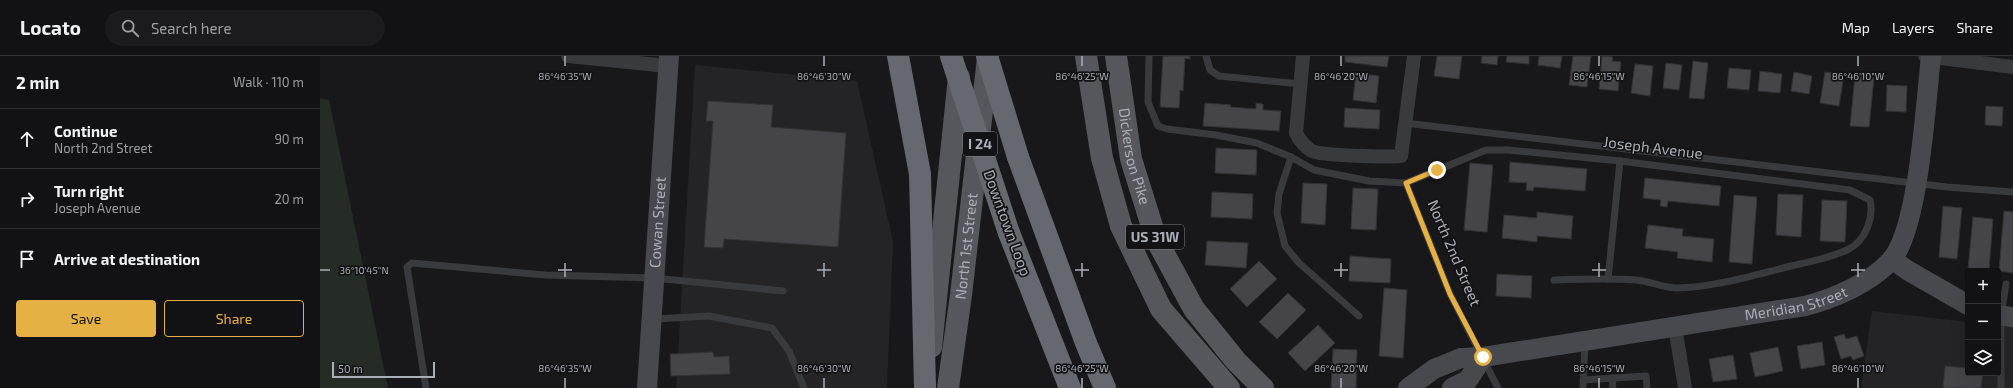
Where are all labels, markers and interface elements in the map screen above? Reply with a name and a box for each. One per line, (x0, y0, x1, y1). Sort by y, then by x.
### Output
search box (105, 10, 385, 46)
text: Locato (20, 16, 81, 39)
icon: search (119, 17, 141, 39)
text: Search here (151, 19, 231, 37)
text: Map (1842, 19, 1870, 36)
text: Layers (1892, 19, 1934, 36)
text: Share (1956, 19, 1993, 36)
text: 86°46'35"W (538, 70, 592, 82)
text: 86°46'30"W (797, 70, 852, 82)
text: 86°46'25"W (1055, 70, 1109, 82)
text: 86°46'20"W (1314, 70, 1369, 82)
text: 86°46'15"W (1573, 70, 1625, 82)
text: 86°46'10"W (1832, 70, 1885, 82)
text: 2 min (16, 72, 59, 92)
text: Walk · 110 m (233, 74, 304, 90)
street label: Dickerson Pike (1116, 107, 1155, 207)
text: Continue (54, 122, 117, 140)
icon: ahead (16, 128, 38, 150)
text: 90 m (274, 131, 304, 147)
road number: I 24 (963, 132, 997, 156)
street label: Joseph Avenue (1602, 132, 1704, 162)
text: North 2nd Street (54, 140, 153, 156)
route end (1428, 161, 1446, 179)
street label: Downtown Loop (980, 167, 1035, 278)
street label: Cowan Street (645, 176, 669, 269)
text: Turn right (54, 182, 124, 200)
icon: right (16, 188, 38, 210)
text: 20 m (275, 191, 304, 207)
street label: North 1st Street (951, 191, 981, 300)
street label: North 2nd Street (1424, 197, 1486, 309)
text: Joseph Avenue (54, 200, 141, 216)
road number: US 31W (1126, 225, 1184, 249)
icon: arrive (16, 248, 38, 270)
text: Arrive at destination (54, 250, 200, 268)
text: 36°10'45"N (340, 264, 388, 276)
map controls (1965, 268, 2001, 376)
button: + (1965, 268, 2001, 304)
street label: Meridian Street (1743, 282, 1850, 323)
button: Save (16, 300, 156, 337)
button: Share (164, 300, 304, 337)
button: − (1965, 304, 2001, 340)
button: layers (1965, 340, 2001, 376)
route start (1474, 348, 1492, 366)
scale bar (332, 360, 435, 379)
text: 50 m (338, 362, 363, 375)
text: 86°46'35"W (538, 362, 592, 374)
text: 86°46'30"W (797, 362, 852, 374)
text: 86°46'25"W (1055, 362, 1109, 374)
text: 86°46'20"W (1314, 362, 1369, 374)
text: 86°46'15"W (1573, 362, 1625, 374)
text: 86°46'10"W (1832, 362, 1885, 374)

